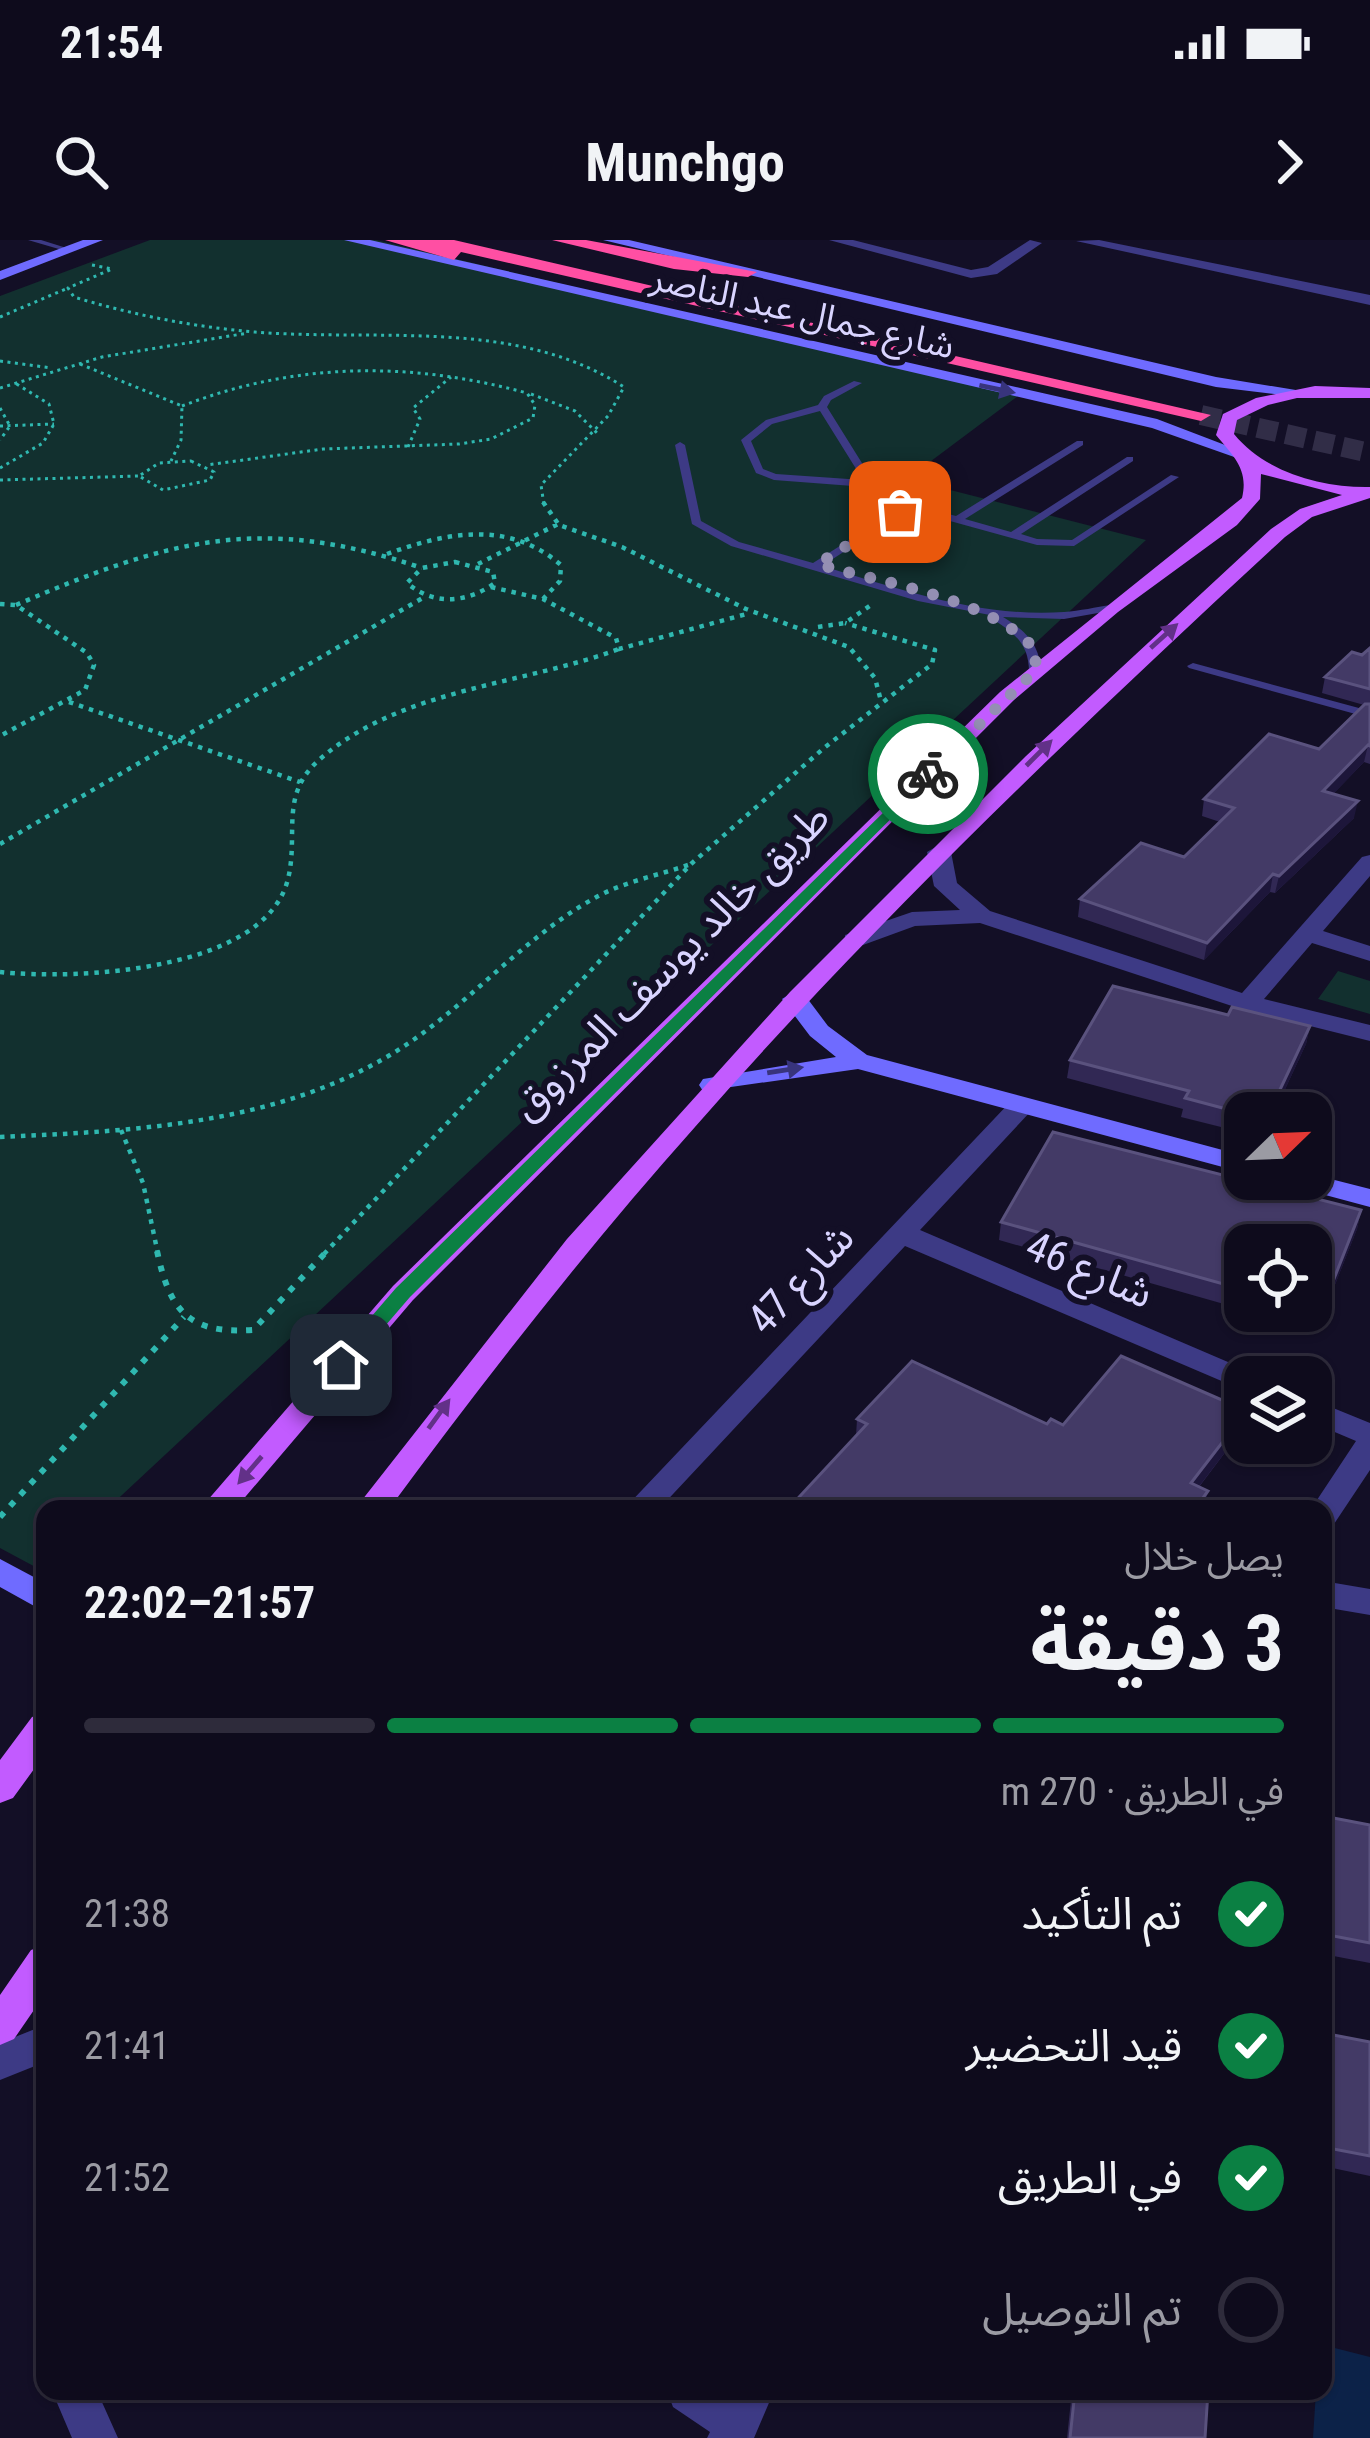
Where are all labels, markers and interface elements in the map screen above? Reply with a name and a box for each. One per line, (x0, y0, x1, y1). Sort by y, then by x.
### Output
text: 21:54 (60, 16, 163, 69)
icon: search (48, 129, 114, 195)
icon: forward (1256, 129, 1322, 195)
text: Munchgo (585, 131, 785, 194)
street label: شارع جمال عبد الناصر (645, 256, 958, 372)
one-way arrow (979, 380, 1017, 399)
pin (849, 461, 951, 563)
icon: bag (867, 479, 933, 545)
one-way arrow (1149, 623, 1178, 650)
courier (868, 714, 988, 834)
one-way arrow (1024, 739, 1053, 767)
icon: bike (895, 741, 961, 807)
street label: طريق خالد يوسف المرزوق (501, 792, 840, 1131)
one-way arrow (767, 1060, 804, 1079)
north arrow (1224, 1092, 1332, 1200)
map controls (1224, 1092, 1332, 1464)
street label: شارع 47 (737, 1213, 869, 1348)
street label: شارع 46 (1016, 1221, 1161, 1324)
button: locate (1224, 1224, 1332, 1332)
pin (290, 1314, 392, 1416)
icon: home (308, 1332, 374, 1398)
button: layers (1224, 1356, 1332, 1464)
one-way arrow (427, 1398, 451, 1430)
one-way arrow (237, 1455, 264, 1485)
text: يصل خلال (1124, 1534, 1284, 1580)
text: 21:57–22:02 (84, 1576, 315, 1629)
text: 3 دقيقة (1030, 1598, 1284, 1689)
text: في الطريق · 270 m (1001, 1769, 1284, 1815)
icon: check (1218, 1881, 1284, 1947)
text: تم التأكيد (1021, 1887, 1182, 1940)
text: 21:38 (84, 1891, 170, 1937)
icon: check (1218, 2013, 1284, 2079)
text: قيد التحضير (966, 2019, 1182, 2072)
text: 21:41 (84, 2023, 170, 2069)
icon: check (1218, 2145, 1284, 2211)
text: في الطريق (998, 2151, 1182, 2204)
text: 21:52 (84, 2155, 170, 2201)
text: تم التوصيل (982, 2283, 1182, 2336)

